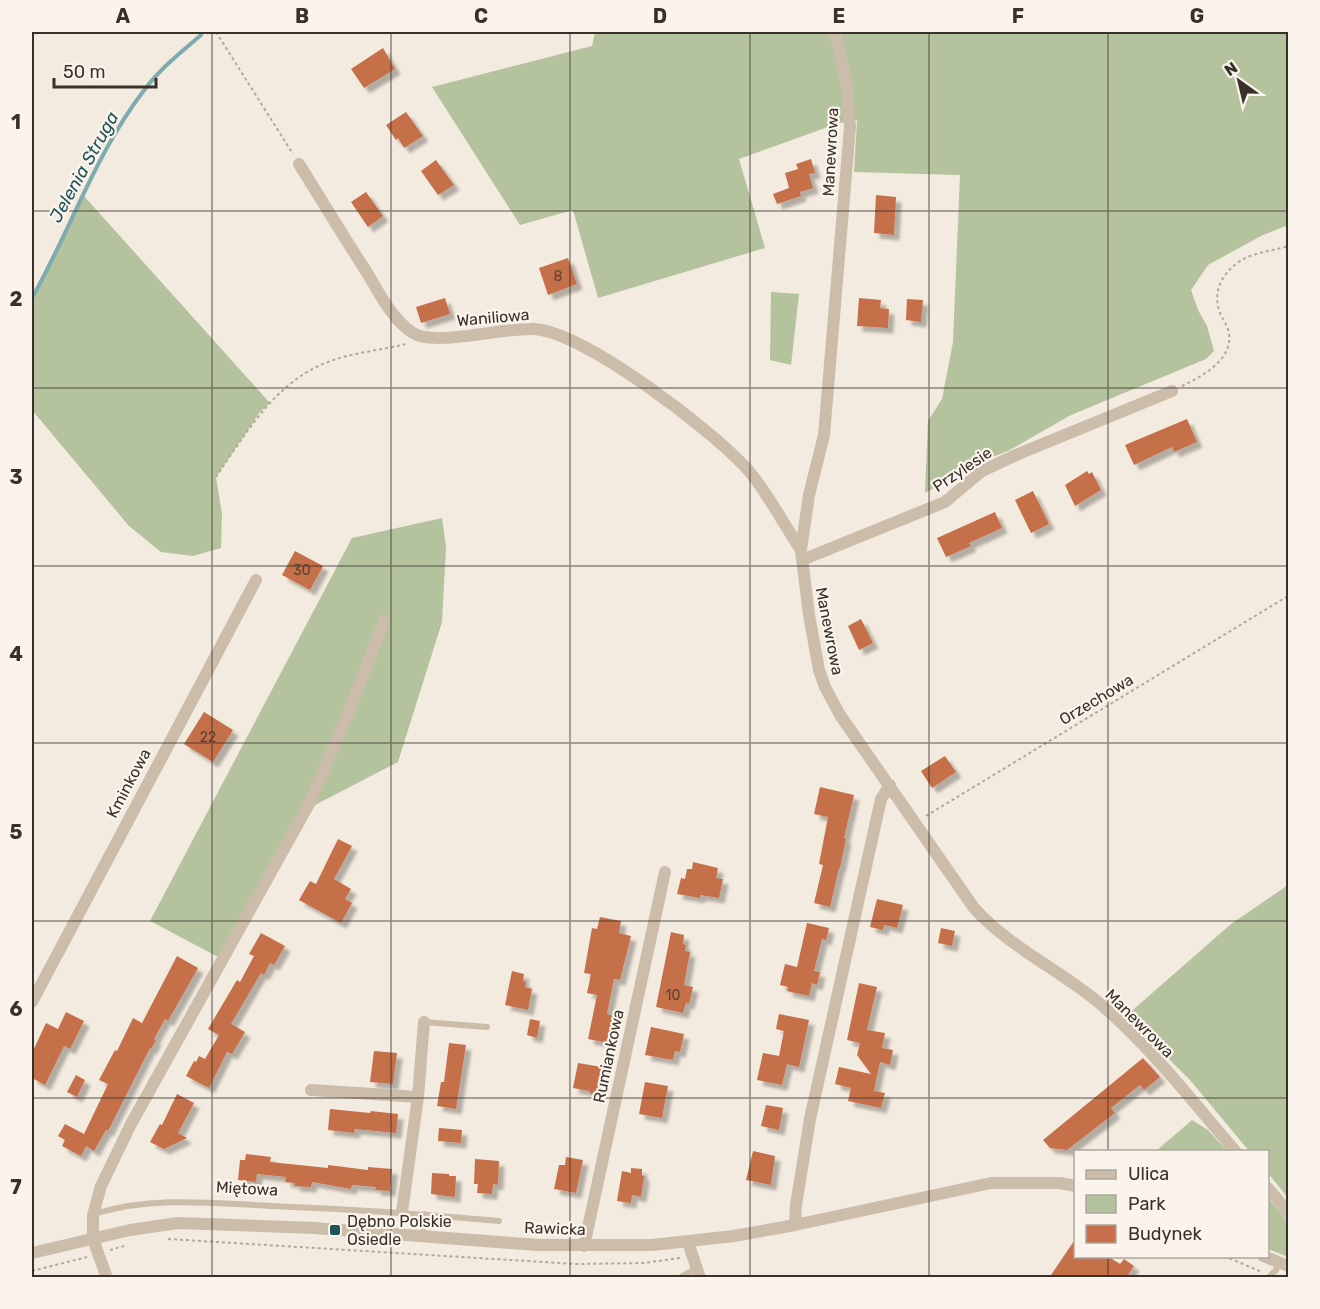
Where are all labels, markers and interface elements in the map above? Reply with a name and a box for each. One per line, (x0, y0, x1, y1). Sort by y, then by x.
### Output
text: A (116, 4, 131, 28)
text: B (295, 4, 309, 28)
text: C (474, 4, 488, 28)
text: D (653, 4, 667, 28)
text: E (833, 4, 845, 28)
text: F (1012, 4, 1024, 28)
text: G (1190, 4, 1204, 28)
scale bar (54, 51, 156, 89)
north arrow (1209, 51, 1269, 111)
text: N (1221, 58, 1241, 80)
text: 50 m (63, 61, 106, 83)
water label: Jelenia Struga (45, 107, 124, 226)
street label: Manewrowa (819, 107, 842, 197)
text: 1 (11, 110, 21, 134)
house number: 8 (554, 268, 563, 285)
text: 2 (10, 287, 23, 311)
street label: Waniliowa (456, 305, 530, 330)
street label: Przylesie (929, 443, 995, 496)
text: 3 (9, 465, 23, 489)
house number: 30 (293, 562, 311, 579)
street label: Manewrowa (812, 586, 847, 677)
text: 4 (9, 642, 23, 666)
street label: Orzechowa (1056, 670, 1137, 729)
house number: 22 (200, 729, 216, 746)
street label: Kminkowa (102, 745, 155, 821)
text: 5 (10, 820, 23, 844)
street label: Manewrowa (1101, 985, 1178, 1062)
house number: 10 (666, 987, 681, 1004)
text: 6 (9, 997, 23, 1021)
street label: Rumiankowa (589, 1008, 628, 1105)
legend (1074, 1150, 1269, 1258)
text: Ulica (1128, 1163, 1169, 1185)
text: 7 (10, 1175, 22, 1199)
street label: Miętowa (215, 1177, 279, 1201)
text: Park (1128, 1193, 1166, 1215)
place label: Dębno Polskie Osiedle (347, 1212, 452, 1249)
street label: Rawicka (524, 1218, 586, 1239)
marker: Dębno Polskie Osiedle (328, 1223, 342, 1237)
text: Budynek (1128, 1223, 1202, 1245)

